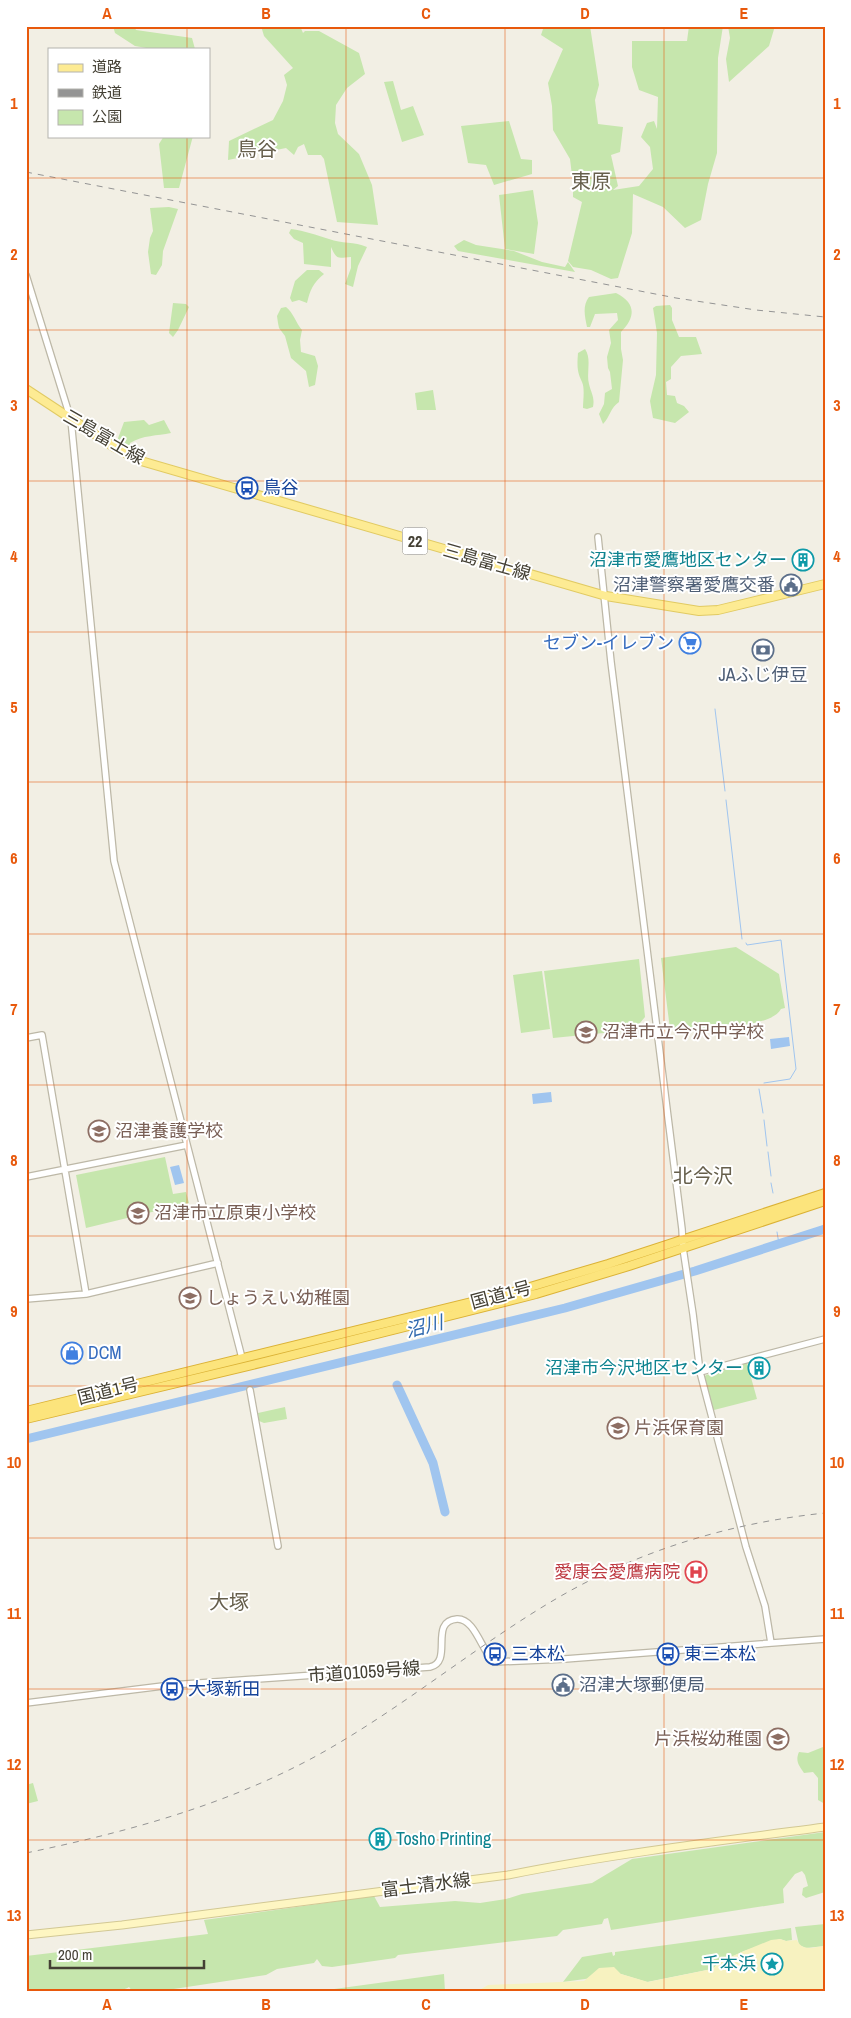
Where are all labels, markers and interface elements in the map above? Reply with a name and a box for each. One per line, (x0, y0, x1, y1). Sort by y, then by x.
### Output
text: A (102, 2, 112, 24)
text: B (261, 2, 271, 24)
text: C (421, 2, 431, 24)
text: D (580, 2, 590, 24)
text: E (740, 2, 749, 24)
legend (48, 48, 210, 138)
text: 道路 (92, 56, 122, 77)
text: 鉄道 (92, 82, 122, 103)
text: 1 (10, 92, 18, 114)
text: 1 (833, 92, 841, 114)
text: 公園 (92, 106, 122, 127)
district label: 鳥谷 (237, 135, 277, 162)
district label: 東原 (571, 167, 611, 194)
text: 2 (10, 243, 18, 265)
text: 2 (833, 243, 841, 265)
text: 3 (10, 394, 18, 416)
text: 3 (833, 394, 841, 416)
street label: 三島富士線 (59, 403, 149, 470)
place label: 鳥谷 (263, 475, 299, 500)
bus stop icon: 鳥谷 (235, 476, 259, 500)
road number: 22 (402, 528, 428, 554)
street label: 三島富士線 (440, 537, 534, 586)
text: 4 (10, 545, 18, 567)
text: 4 (833, 545, 841, 567)
place label: 沼津市愛鷹地区センター (589, 547, 787, 572)
building icon: 沼津市愛鷹地区センター (791, 548, 815, 572)
place label: 沼津警察署愛鷹交番 (613, 572, 775, 597)
public building icon: 沼津警察署愛鷹交番 (779, 573, 803, 597)
place label: セブン-イレブン (543, 630, 674, 655)
supermarket icon: セブン-イレブン (678, 631, 702, 655)
bank icon: JAふじ伊豆 (751, 638, 775, 662)
place label: JAふじ伊豆 (718, 662, 808, 687)
text: 5 (10, 696, 18, 718)
text: 5 (833, 696, 841, 718)
text: 6 (10, 847, 18, 869)
text: 6 (833, 847, 841, 869)
text: 7 (10, 998, 18, 1020)
text: 7 (833, 998, 841, 1020)
place label: 沼津市立今沢中学校 (602, 1019, 764, 1044)
school or university icon: 沼津市立今沢中学校 (574, 1020, 598, 1044)
place label: 沼津養護学校 (115, 1118, 223, 1143)
school or university icon: 沼津養護学校 (87, 1119, 111, 1143)
text: 8 (10, 1149, 18, 1171)
text: 8 (833, 1149, 841, 1171)
district label: 北今沢 (673, 1162, 733, 1189)
place label: 沼津市立原東小学校 (154, 1200, 316, 1225)
school or university icon: 沼津市立原東小学校 (126, 1201, 150, 1225)
street label: 国道1号 (468, 1274, 534, 1315)
place label: しょうえい幼稚園 (206, 1285, 350, 1310)
school or university icon: しょうえい幼稚園 (178, 1286, 202, 1310)
text: 9 (10, 1300, 18, 1322)
text: 9 (833, 1300, 841, 1322)
water label: 沼川 (402, 1308, 448, 1343)
place label: DCM (88, 1340, 122, 1365)
shop icon: DCM (60, 1341, 84, 1365)
place label: 沼津市今沢地区センター (545, 1355, 743, 1380)
building icon: 沼津市今沢地区センター (747, 1356, 771, 1380)
street label: 国道1号 (75, 1371, 141, 1410)
place label: 片浜保育園 (634, 1415, 724, 1440)
school or university icon: 片浜保育園 (606, 1416, 630, 1440)
text: 10 (7, 1451, 21, 1473)
text: 10 (830, 1451, 844, 1473)
place label: 愛康会愛鷹病院 (554, 1559, 680, 1584)
hospital icon: 愛康会愛鷹病院 (684, 1560, 708, 1584)
district label: 大塚 (209, 1588, 249, 1615)
text: 11 (7, 1602, 22, 1624)
text: 11 (830, 1602, 845, 1624)
place label: 三本松 (511, 1641, 565, 1666)
place label: 東三本松 (684, 1641, 756, 1666)
bus stop icon: 三本松 (483, 1642, 507, 1666)
bus stop icon: 東三本松 (656, 1642, 680, 1666)
street label: 市道01059号線 (307, 1655, 421, 1688)
place label: 沼津大塚郵便局 (579, 1672, 705, 1697)
public building icon: 沼津大塚郵便局 (551, 1673, 575, 1697)
place label: 大塚新田 (188, 1676, 260, 1701)
bus stop icon: 大塚新田 (160, 1677, 184, 1701)
place label: 片浜桜幼稚園 (654, 1726, 762, 1751)
school or university icon: 片浜桜幼稚園 (766, 1727, 790, 1751)
text: 12 (7, 1753, 21, 1775)
text: 12 (830, 1753, 844, 1775)
place label: Tosho Printing (396, 1826, 492, 1851)
building icon: Tosho Printing (368, 1827, 392, 1851)
street label: 富士清水線 (380, 1867, 472, 1902)
text: 13 (7, 1904, 21, 1926)
text: 13 (830, 1904, 844, 1926)
scale bar (50, 1938, 204, 1970)
text: 200 m (58, 1944, 92, 1965)
place label: 千本浜 (702, 1951, 756, 1976)
place icon: 千本浜 (760, 1952, 784, 1976)
text: A (102, 1993, 112, 2015)
text: B (261, 1993, 271, 2015)
text: C (421, 1993, 431, 2015)
text: D (580, 1993, 590, 2015)
text: E (740, 1993, 749, 2015)

